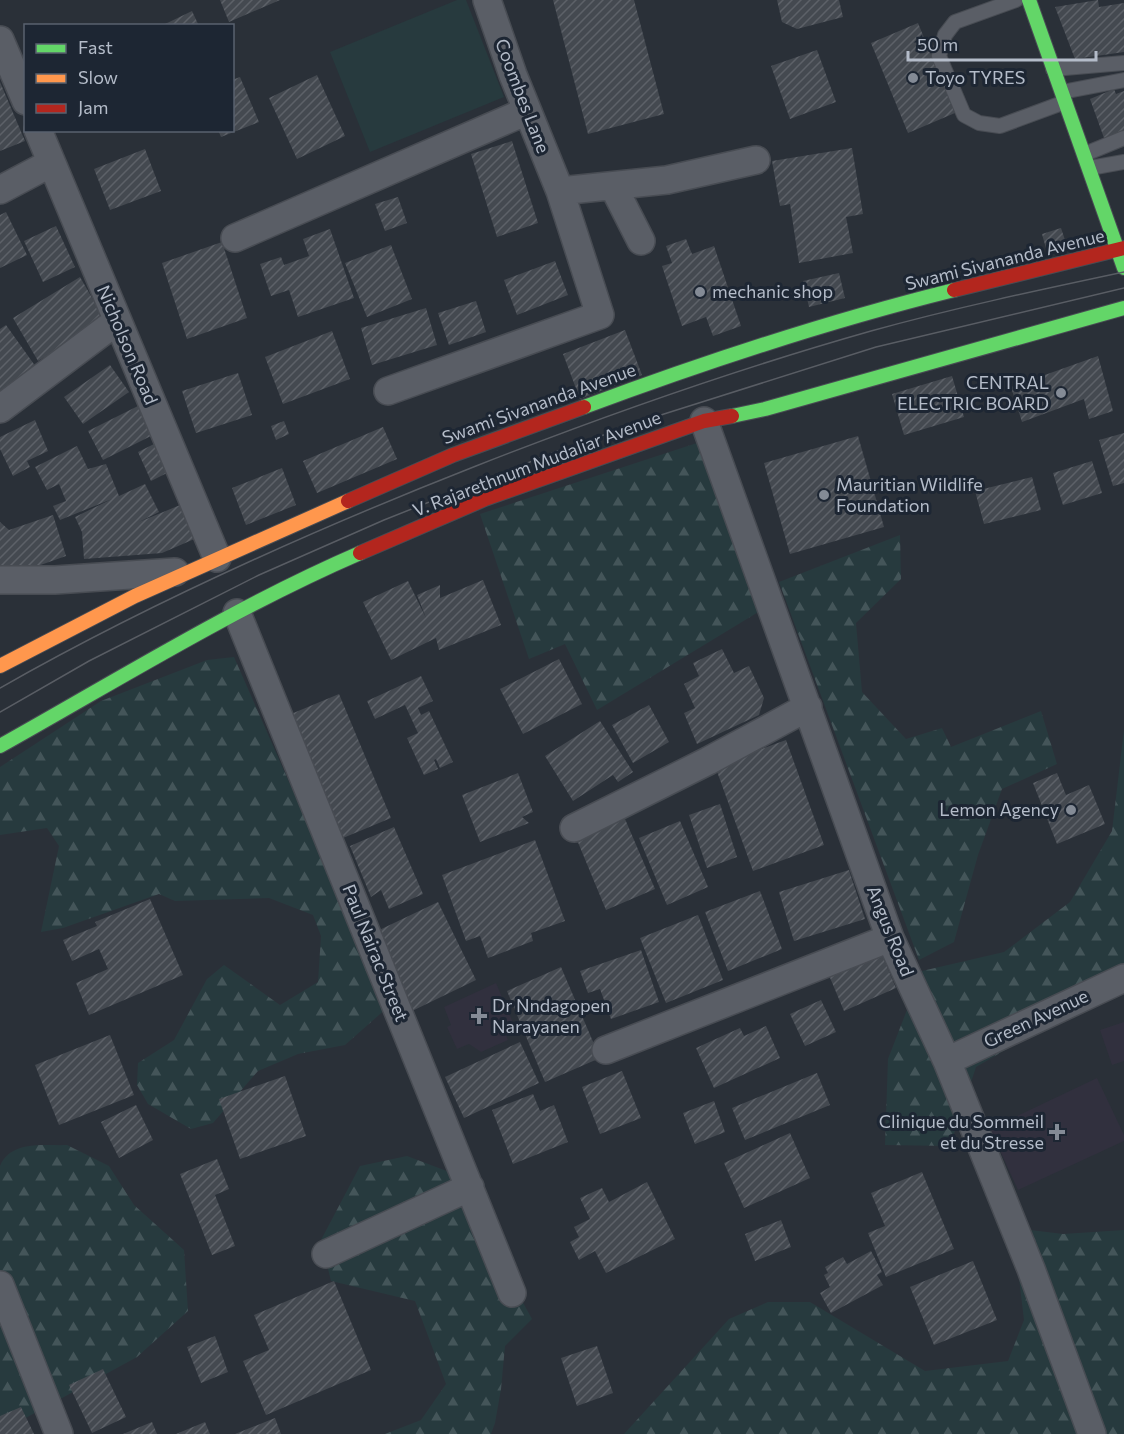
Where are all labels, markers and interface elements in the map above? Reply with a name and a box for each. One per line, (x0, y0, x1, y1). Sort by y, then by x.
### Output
legend (24, 24, 234, 132)
scale bar (908, 24, 1096, 62)
text: 50 m (917, 33, 958, 55)
street label: Coombes Lane (491, 35, 555, 156)
text: Fast (78, 36, 113, 58)
text: Slow (78, 66, 118, 88)
place label: Toyo TYRES (925, 66, 1025, 88)
marker: Toyo TYRES (906, 71, 920, 85)
text: Jam (78, 96, 108, 118)
street label: Swami Sivananda Avenue (903, 224, 1107, 294)
place label: mechanic shop (712, 280, 833, 302)
street label: Nicholson Road (93, 282, 163, 408)
marker: mechanic shop (693, 285, 707, 299)
street label: Swami Sivananda Avenue (439, 358, 639, 448)
place label: CENTRAL ELECTRIC BOARD (897, 371, 1049, 414)
marker: CENTRAL ELECTRIC BOARD (1054, 386, 1068, 400)
street label: V. Rajarethnum Mudaliar Avenue (409, 405, 664, 521)
place label: Mauritian Wildlife Foundation (836, 473, 983, 516)
marker: Mauritian Wildlife Foundation (817, 488, 831, 502)
place label: Lemon Agency (939, 798, 1059, 820)
marker: Lemon Agency (1064, 803, 1078, 817)
street label: Paul Nairac Street (338, 881, 413, 1024)
street label: Angus Road (863, 882, 919, 979)
street label: Green Avenue (980, 984, 1091, 1052)
place label: Dr Nndagopen Narayanen (492, 994, 610, 1037)
marker: Dr Nndagopen Narayanen (470, 1007, 488, 1025)
place label: Clinique du Sommeil et du Stresse (879, 1110, 1044, 1153)
marker: Clinique du Sommeil et du Stresse (1048, 1123, 1066, 1141)

